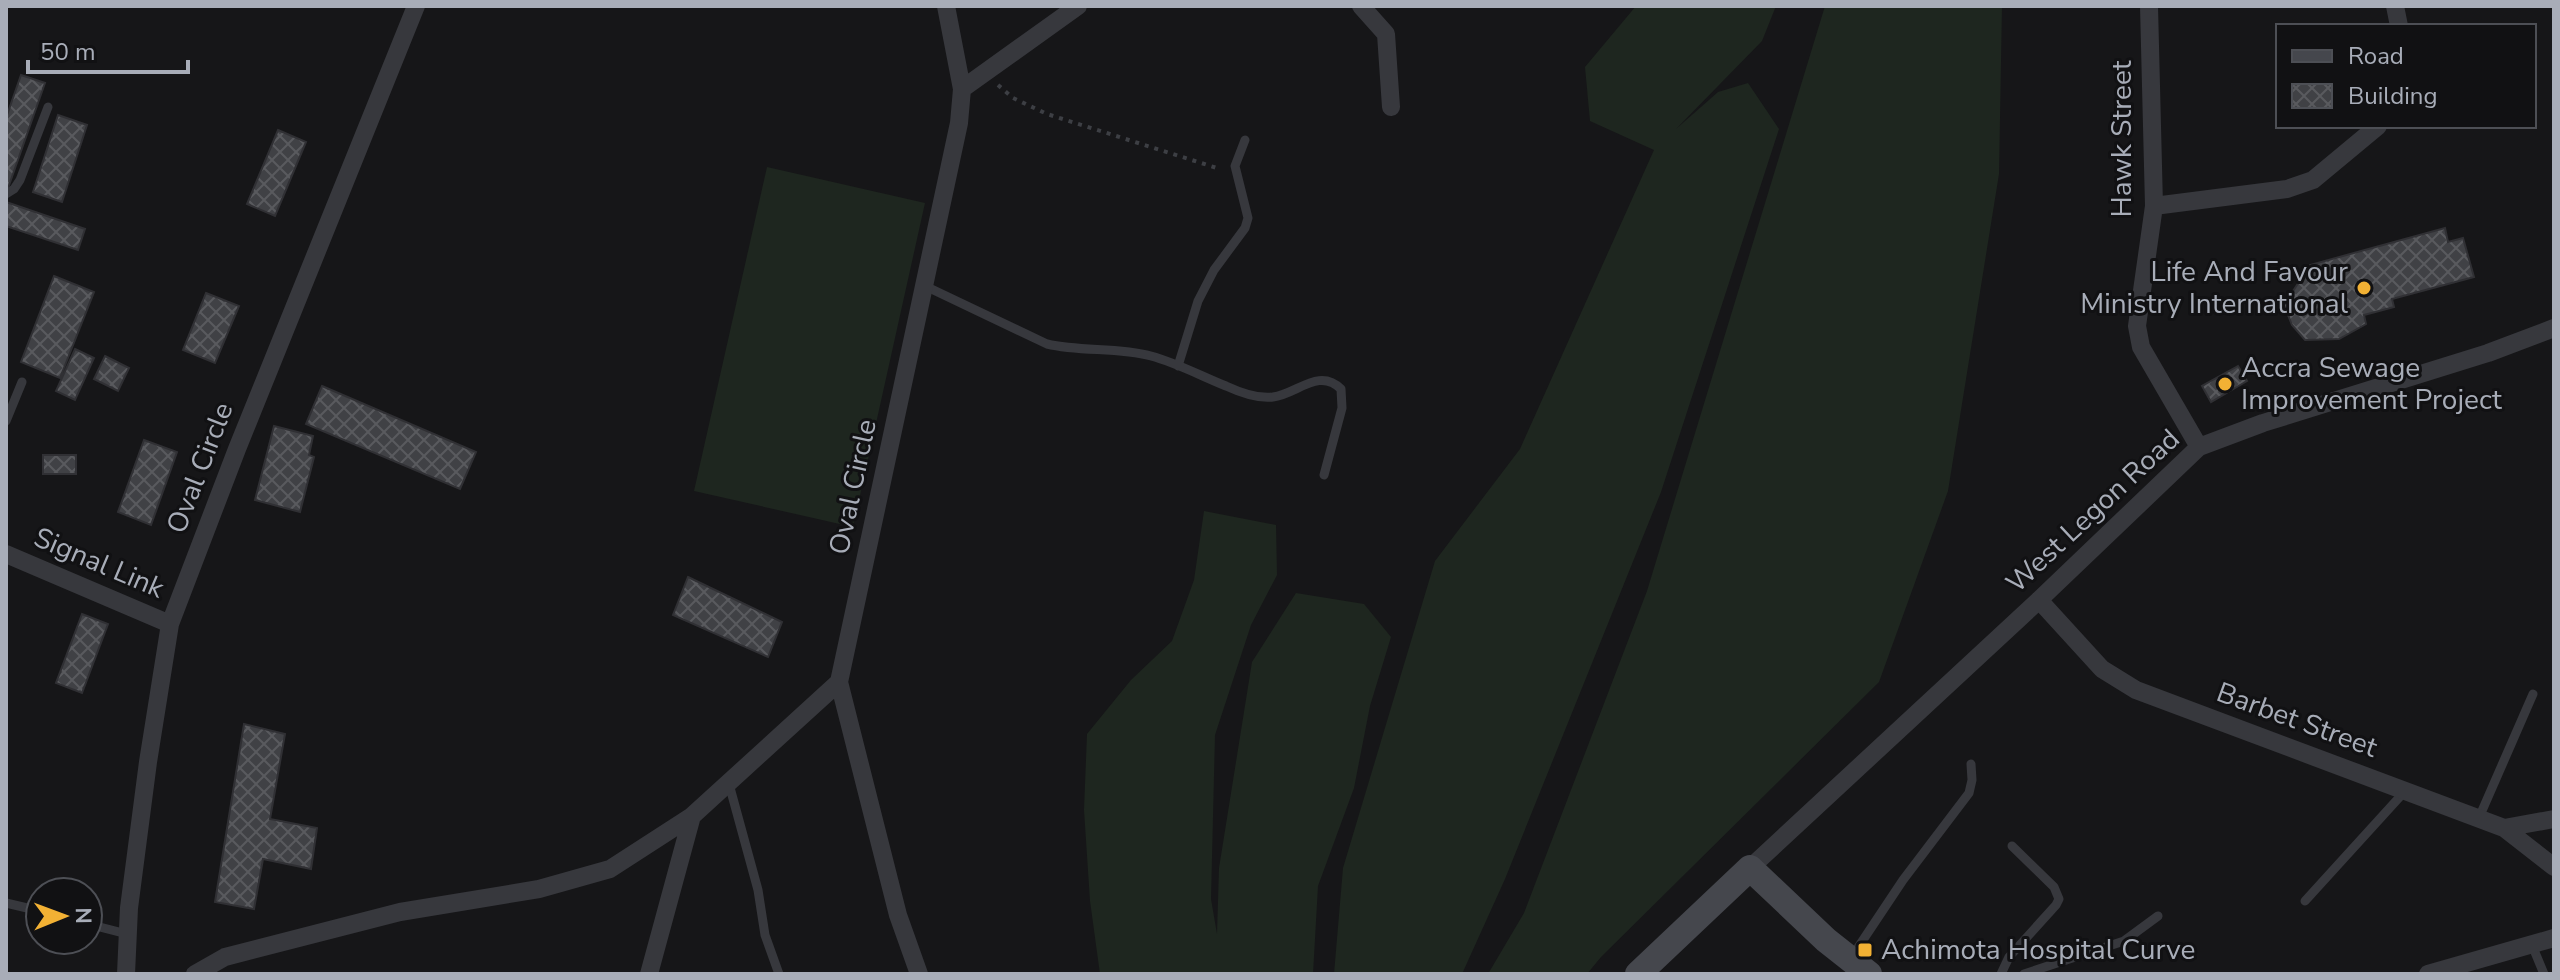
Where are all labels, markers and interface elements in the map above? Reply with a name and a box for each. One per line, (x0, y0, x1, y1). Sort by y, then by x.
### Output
scale bar (28, 24, 188, 74)
legend (2276, 24, 2536, 128)
text: 50 m (40, 36, 96, 68)
text: Road (2348, 40, 2404, 72)
street label: Hawk Street (2103, 60, 2141, 218)
text: Building (2348, 80, 2438, 112)
place label: Life And Favour Ministry International (2080, 253, 2349, 323)
marker: Life And Favour Ministry International (2355, 279, 2373, 297)
place label: Accra Sewage Improvement Project (2241, 349, 2502, 419)
marker: Accra Sewage Improvement Project (2216, 375, 2234, 393)
street label: Oval Circle (158, 397, 242, 539)
street label: Oval Circle (820, 416, 886, 558)
street label: West Legon Road (1998, 421, 2188, 601)
street label: Signal Link (28, 519, 171, 608)
street label: Barbet Street (2211, 673, 2383, 767)
north arrow (24, 876, 104, 956)
text: N (68, 907, 98, 924)
place label: Achimota Hospital Curve (1881, 931, 2195, 969)
marker: Achimota Hospital Curve (1856, 941, 1874, 959)

